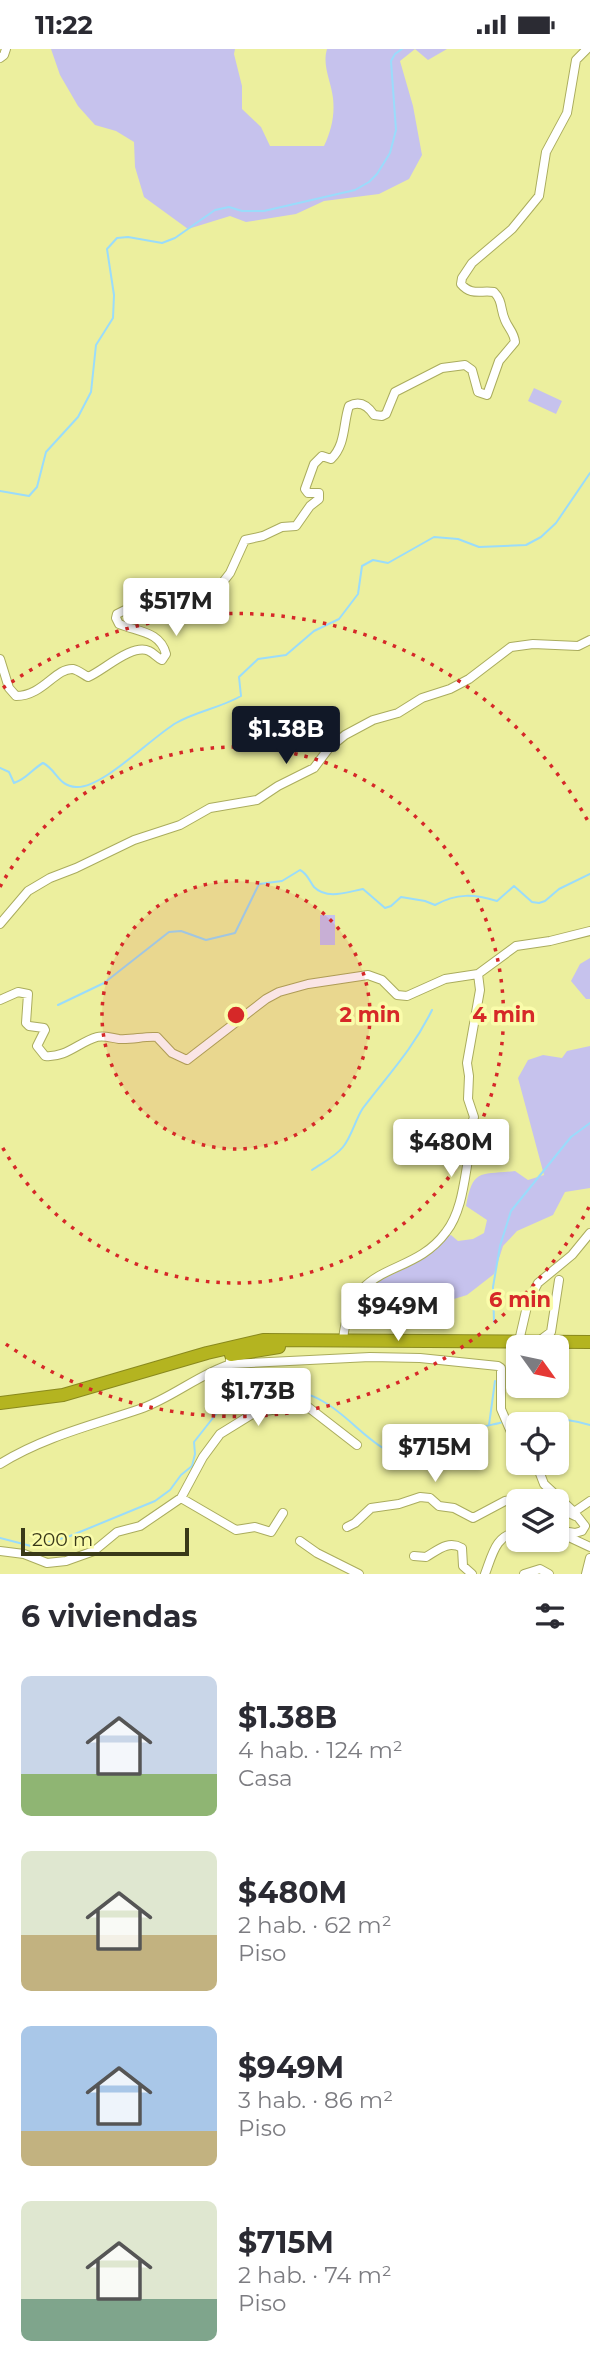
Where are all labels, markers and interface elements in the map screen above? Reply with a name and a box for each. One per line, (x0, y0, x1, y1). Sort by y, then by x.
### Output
text: 11:22 (35, 9, 93, 41)
pin: $517M (127, 579, 225, 638)
text: $517M (139, 587, 213, 615)
pin: $1.38B (229, 707, 343, 766)
text: $1.38B (248, 715, 324, 743)
text: 2 min (339, 1002, 401, 1027)
text: 4 min (472, 1002, 536, 1027)
centre of rings (224, 1003, 248, 1027)
pin: $480M (402, 1119, 500, 1179)
text: $480M (409, 1128, 493, 1156)
pin: $949M (349, 1283, 447, 1343)
text: 6 min (489, 1287, 551, 1312)
text: $949M (357, 1292, 439, 1320)
north arrow (506, 1335, 569, 1398)
map controls (506, 1335, 569, 1552)
pin: $1.73B (201, 1369, 315, 1428)
text: $1.73B (221, 1377, 295, 1405)
button: locate (506, 1412, 569, 1475)
pin: $715M (386, 1425, 484, 1484)
text: $715M (398, 1433, 472, 1461)
button: layers (506, 1489, 569, 1552)
scale bar (21, 1525, 189, 1557)
text: 200 m (32, 1528, 93, 1551)
icon: filters (531, 1597, 569, 1635)
text: 6 viviendas (21, 1598, 198, 1635)
text: $1.38B (238, 1699, 337, 1736)
icon: home (77, 1704, 161, 1788)
text: 4 hab. · 124 m² (238, 1736, 403, 1764)
text: Casa (238, 1764, 293, 1792)
text: $480M (238, 1874, 347, 1911)
icon: home (77, 1879, 161, 1963)
text: 2 hab. · 62 m² (238, 1911, 392, 1939)
text: Piso (238, 1939, 286, 1967)
text: $949M (238, 2049, 344, 2086)
icon: home (77, 2054, 161, 2138)
text: 3 hab. · 86 m² (238, 2086, 393, 2114)
text: Piso (238, 2114, 286, 2142)
text: $715M (238, 2224, 334, 2261)
icon: home (77, 2229, 161, 2313)
text: 2 hab. · 74 m² (238, 2261, 392, 2289)
text: Piso (238, 2289, 286, 2317)

